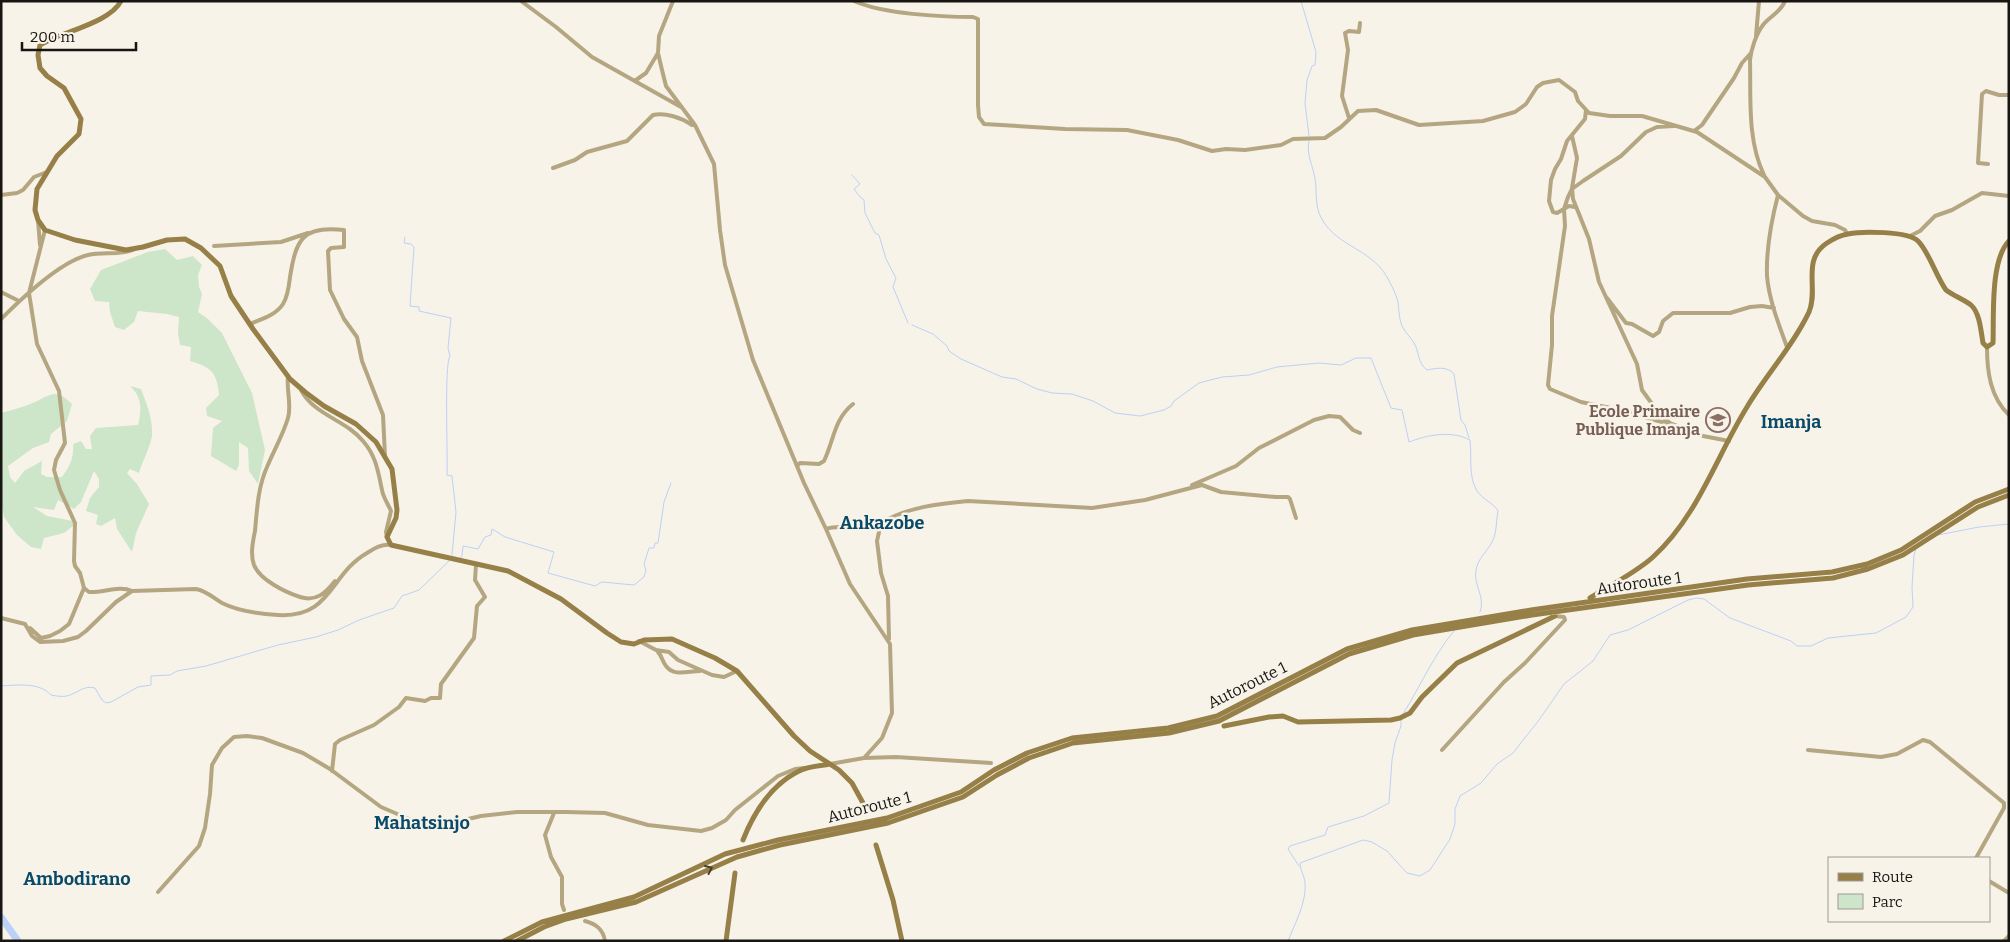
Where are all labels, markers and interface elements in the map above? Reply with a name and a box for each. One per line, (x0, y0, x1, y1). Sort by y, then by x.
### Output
scale bar (22, 20, 136, 52)
text: 200 m (30, 28, 75, 46)
place label: Ecole Primaire Publique Imanja (1576, 402, 1700, 439)
school or university icon: Ecole Primaire Publique Imanja (1705, 407, 1731, 433)
district label: Imanja (1761, 411, 1821, 433)
district label: Ankazobe (840, 512, 924, 534)
street label: Autoroute 1 (1595, 568, 1683, 598)
street label: Autoroute 1 (1204, 658, 1290, 712)
street label: Autoroute 1 (825, 787, 913, 827)
district label: Mahatsinjo (374, 812, 470, 834)
legend (1828, 857, 1990, 922)
one-way arrow (704, 865, 713, 876)
district label: Ambodirano (23, 868, 131, 890)
text: Route (1872, 868, 1913, 886)
text: Parc (1872, 893, 1903, 911)

